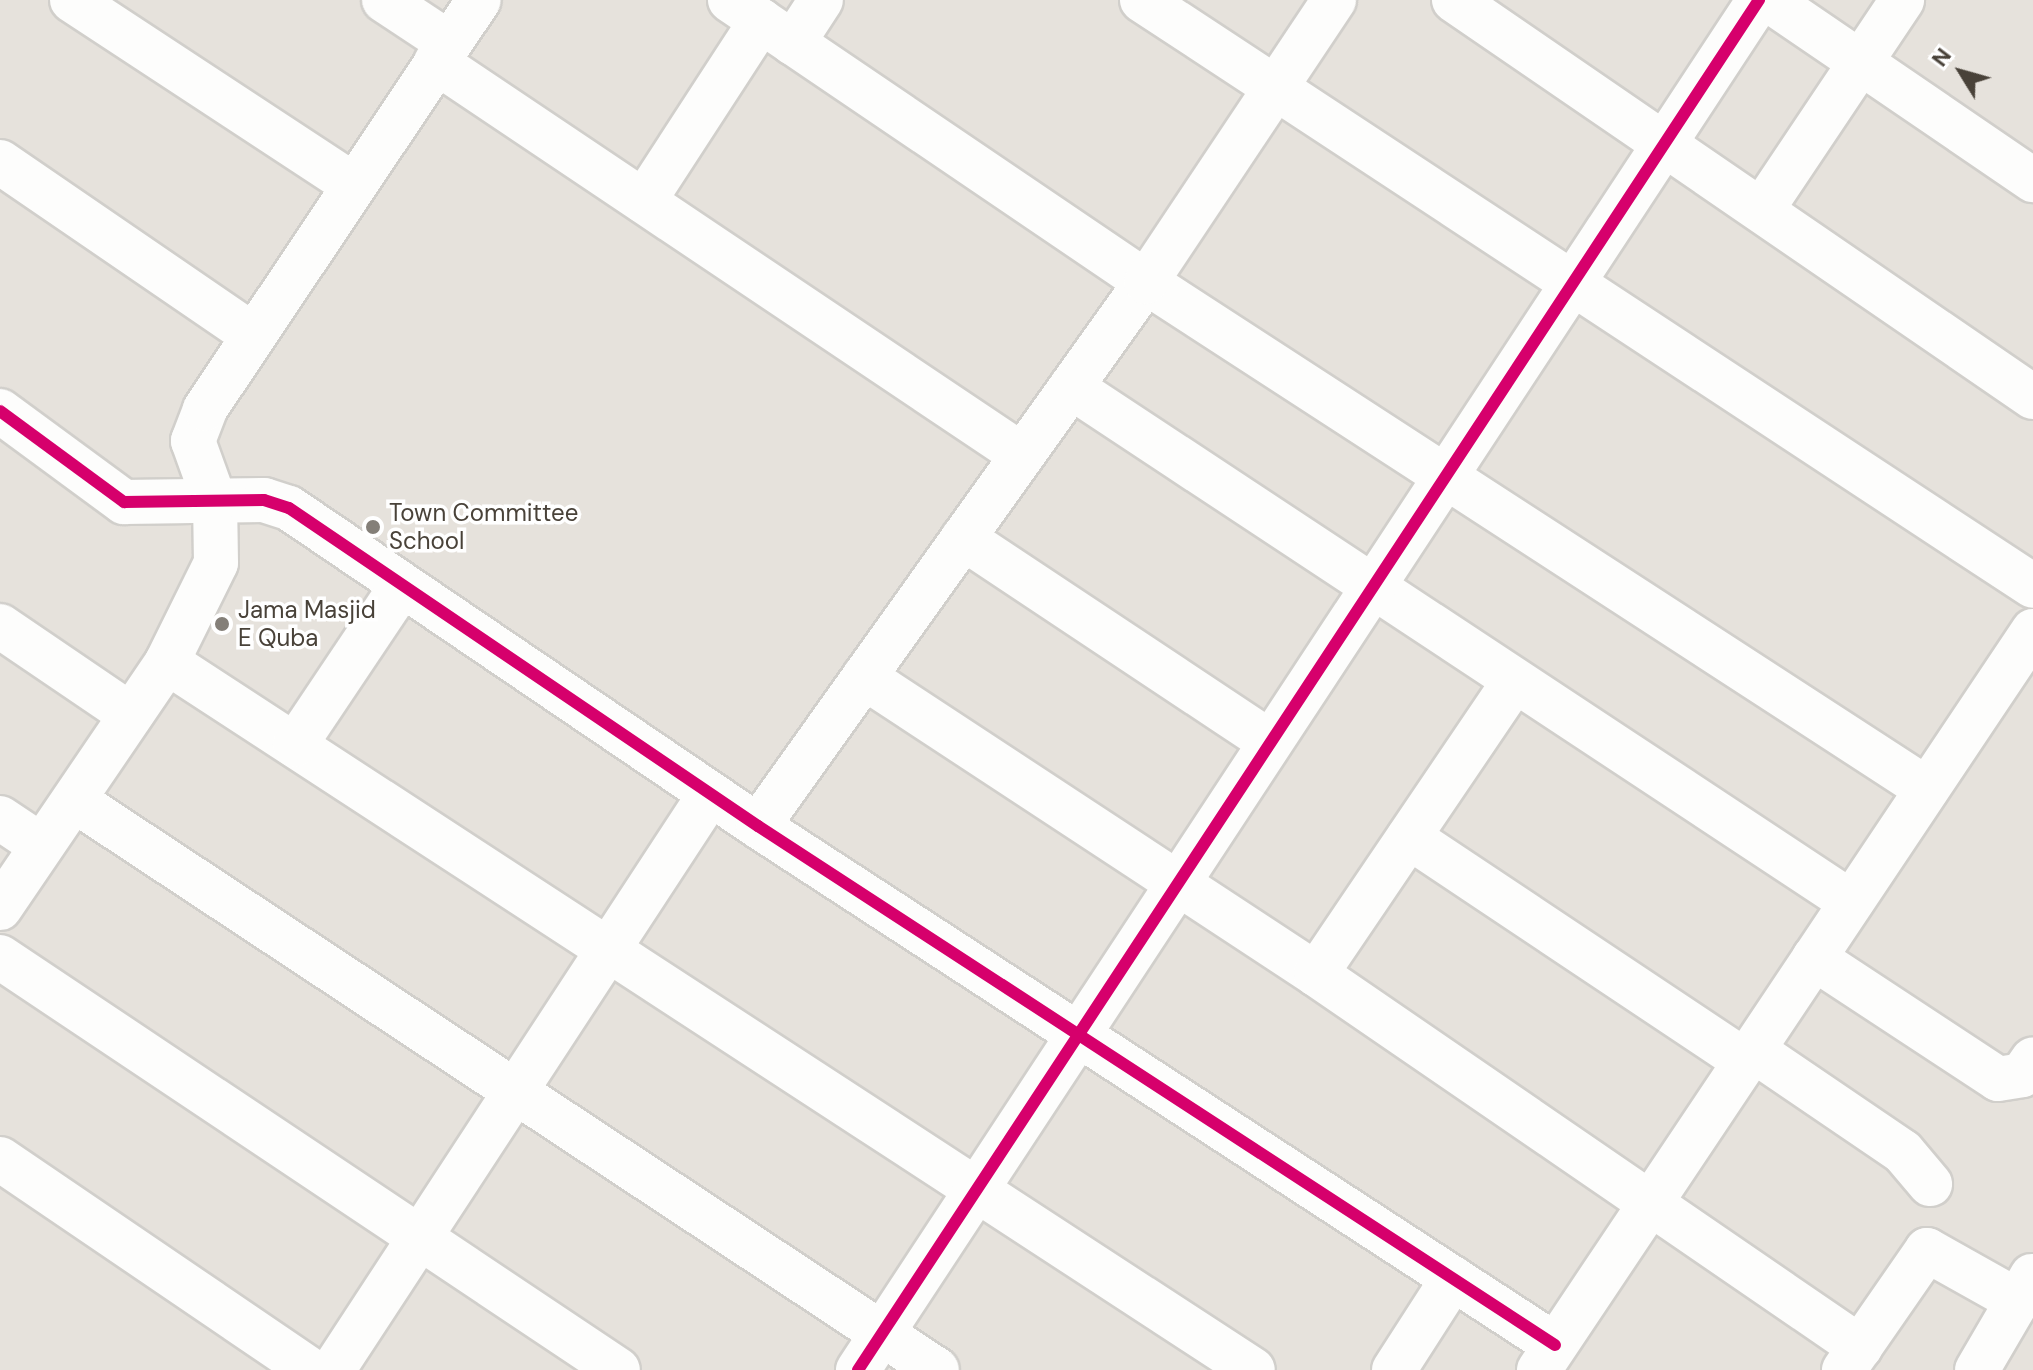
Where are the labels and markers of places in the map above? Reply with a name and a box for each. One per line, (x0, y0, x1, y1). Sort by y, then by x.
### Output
place label: Town Committee School (389, 499, 578, 555)
marker: Town Committee School (364, 518, 382, 536)
place label: Jama Masjid E Quba (238, 596, 376, 652)
marker: Jama Masjid E Quba (213, 615, 231, 633)

